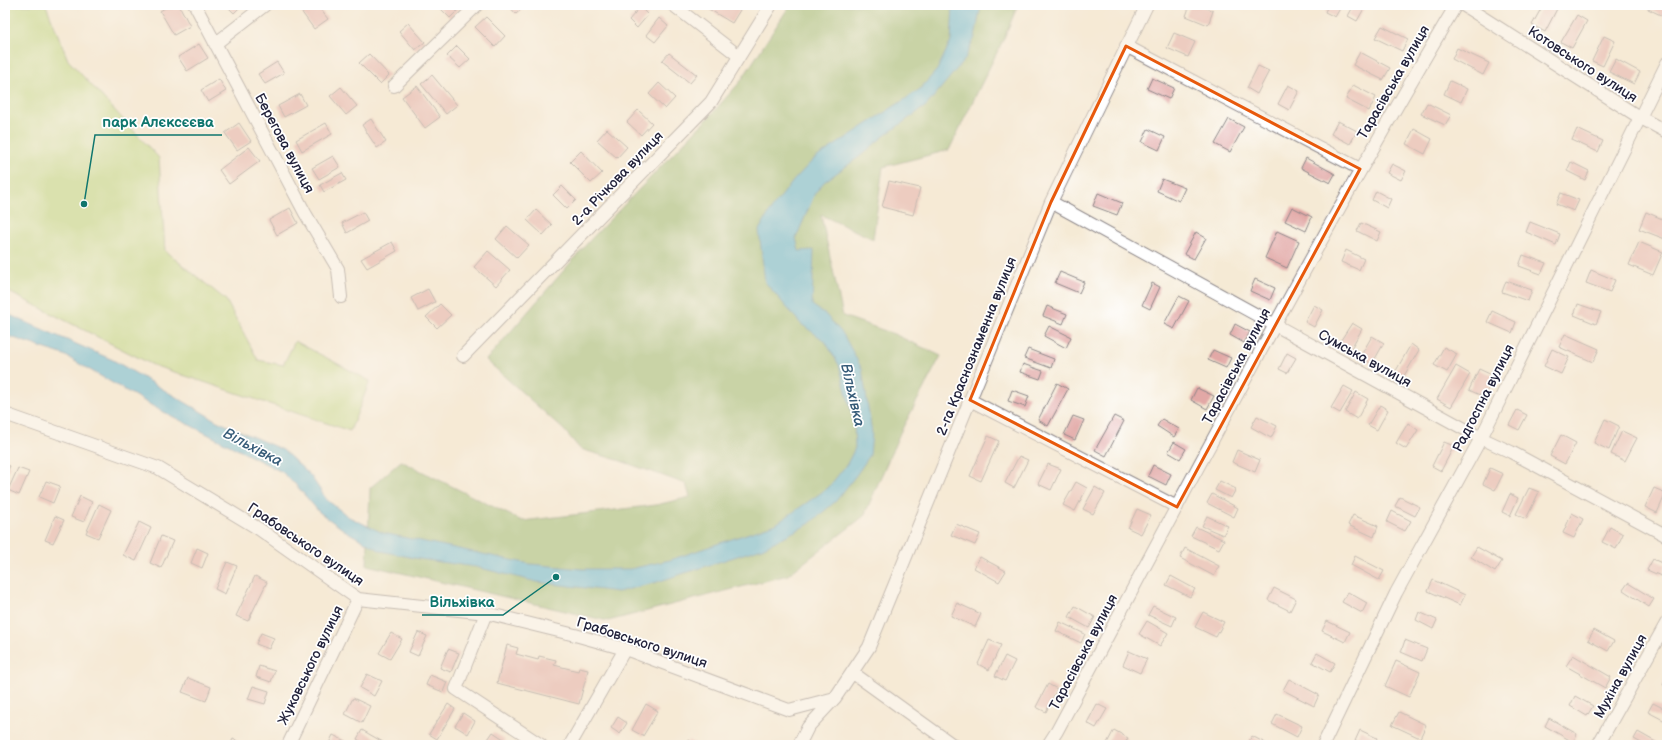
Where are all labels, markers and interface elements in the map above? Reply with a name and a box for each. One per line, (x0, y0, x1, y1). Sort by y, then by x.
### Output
street label: Тарасівська вулиця (1354, 22, 1433, 142)
street label: Котовського вулиця (1525, 23, 1641, 106)
street label: Берегова вулиця (251, 90, 318, 196)
callout: парк Алєксєєва (95, 108, 222, 135)
text: парк Алєксєєва (102, 113, 214, 132)
street label: 2-а Річкова вулиця (568, 128, 667, 229)
street label: 2-га Краснознаменна вулиця (933, 254, 1020, 438)
street label: Тарасівська вулиця (1199, 305, 1274, 427)
street label: Сумська вулиця (1315, 326, 1414, 391)
street label: Радгоспна вулиця (1449, 341, 1518, 455)
water label: Вільхівка (836, 362, 869, 429)
water label: Вільхівка (220, 424, 286, 471)
street label: Грабовського вулиця (244, 499, 367, 590)
callout: Вільхівка (422, 588, 503, 615)
street label: Тарасівська вулиця (1046, 591, 1121, 713)
text: Вільхівка (430, 593, 495, 612)
street label: Жуковського вулиця (274, 603, 347, 728)
street label: Грабовського вулиця (574, 613, 709, 672)
street label: Мухіна вулиця (1590, 631, 1651, 721)

